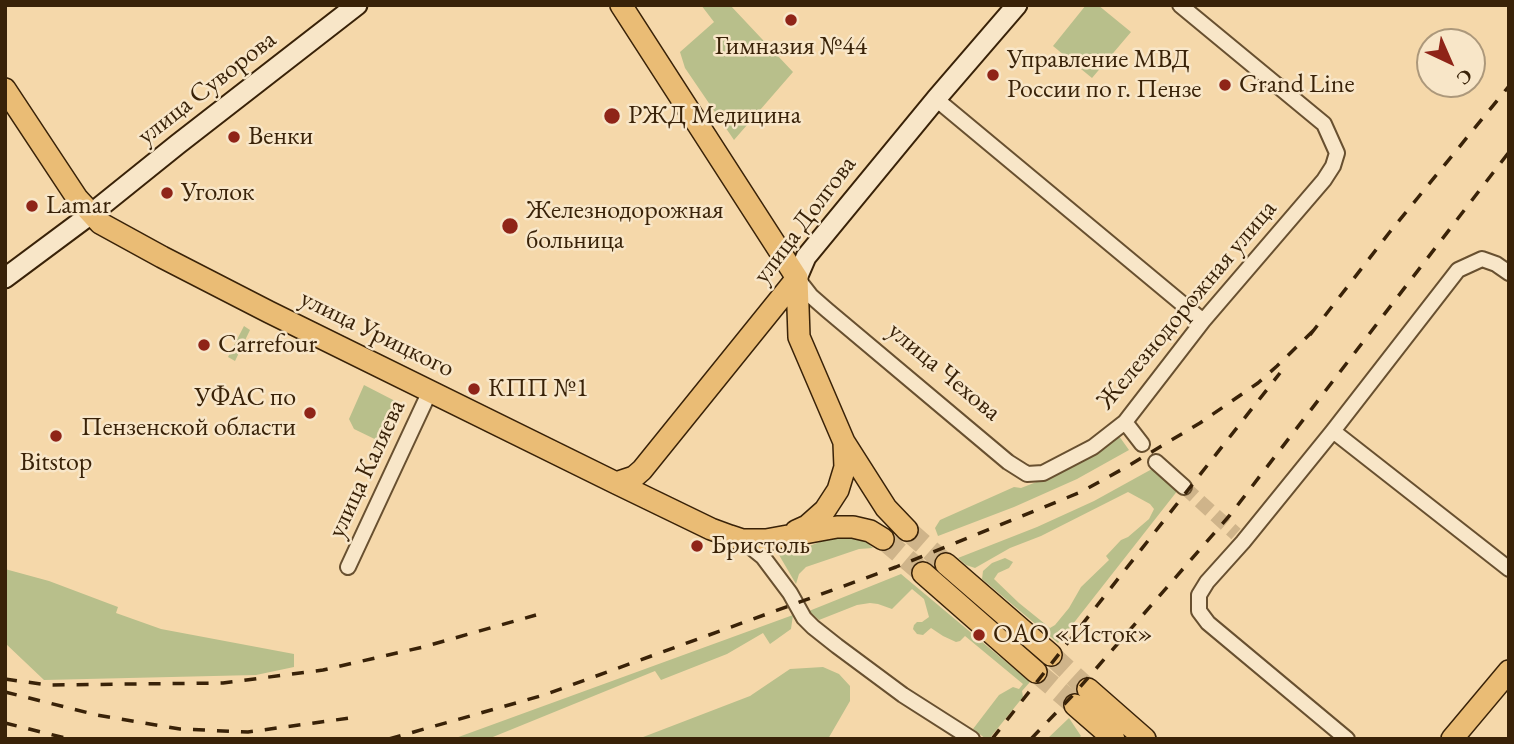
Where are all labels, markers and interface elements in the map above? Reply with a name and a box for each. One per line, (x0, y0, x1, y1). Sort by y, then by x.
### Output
marker: Гимназия №44 (783, 12, 799, 28)
street label: улица Суворова (131, 24, 283, 152)
north arrow (1416, 28, 1486, 98)
place label: Гимназия №44 (715, 31, 867, 63)
place label: Управление МВД России по г. Пензе (1007, 44, 1201, 106)
text: С (1451, 63, 1478, 91)
marker: Управление МВД России по г. Пензе (985, 67, 1001, 83)
place label: Grand Line (1239, 69, 1355, 101)
marker: Grand Line (1217, 77, 1233, 93)
place label: РЖД Медицина (628, 100, 801, 132)
marker: РЖД Медицина (602, 106, 622, 126)
place label: Венки (248, 121, 313, 153)
marker: Венки (226, 129, 242, 145)
street label: улица Долгова (747, 150, 863, 290)
place label: Уголок (181, 177, 254, 209)
marker: Уголок (159, 185, 175, 201)
place label: Lamar (46, 190, 111, 222)
street label: Железнодорожная улица (1090, 194, 1284, 416)
place label: Железнодорожная больница (526, 195, 724, 256)
marker: Lamar (24, 198, 40, 214)
marker: Железнодорожная больница (500, 216, 520, 236)
street label: улица Урицкого (295, 283, 459, 385)
street label: улица Чехова (881, 316, 1007, 428)
place label: Carrefour (218, 329, 317, 361)
marker: Carrefour (196, 337, 212, 353)
place label: КПП №1 (488, 373, 588, 405)
marker: КПП №1 (466, 381, 482, 397)
place label: УФАС по Пензенской области (81, 382, 296, 444)
street label: улица Каляева (321, 395, 413, 543)
marker: УФАС по Пензенской области (302, 405, 318, 421)
marker: Bitstop (48, 428, 64, 444)
place label: Bitstop (20, 447, 92, 479)
place label: Бристоль (711, 530, 810, 562)
marker: Бристоль (689, 538, 705, 554)
place label: ОАО «Исток» (993, 619, 1153, 651)
marker: ОАО «Исток» (971, 627, 987, 643)

